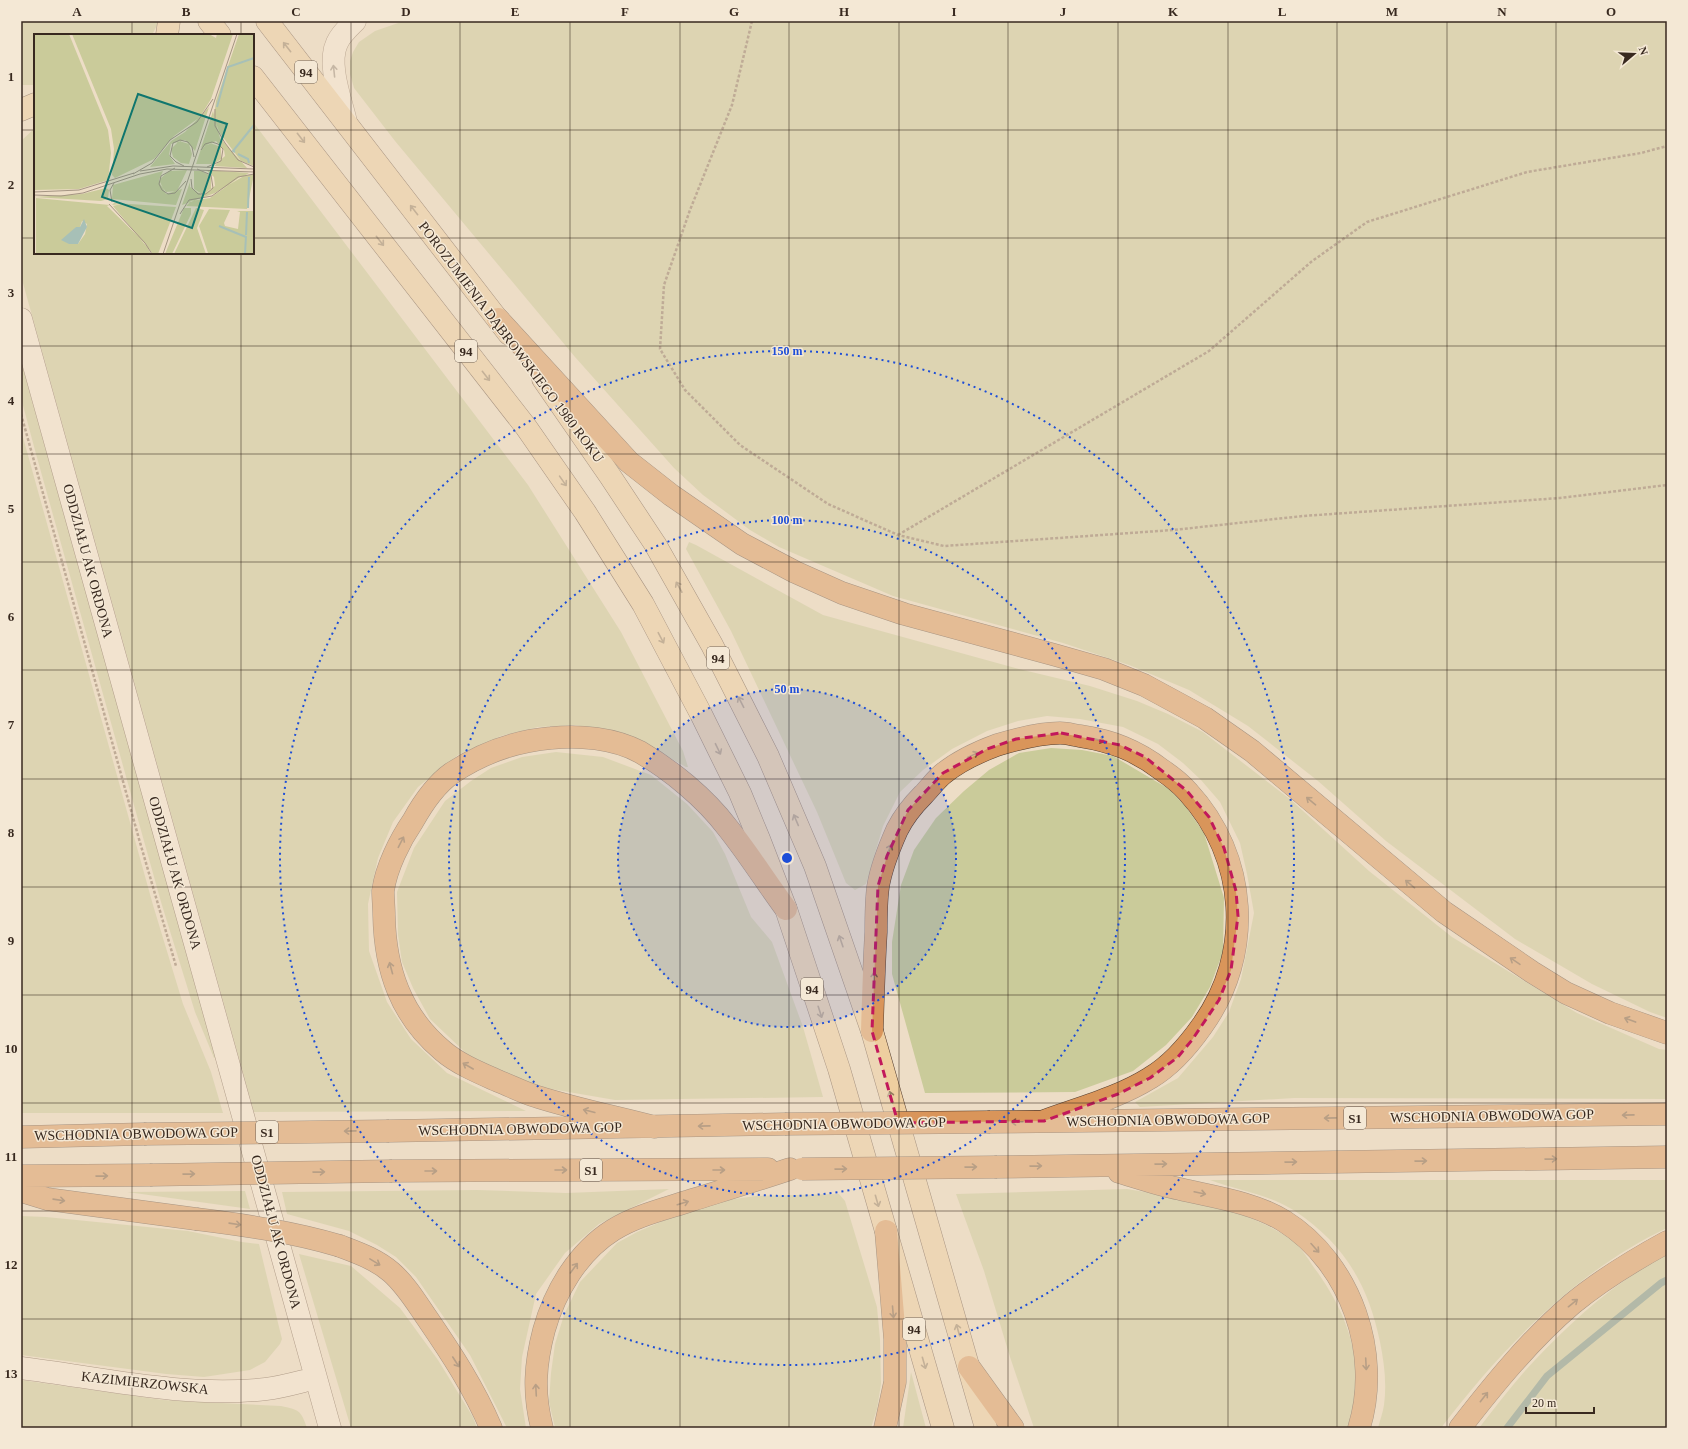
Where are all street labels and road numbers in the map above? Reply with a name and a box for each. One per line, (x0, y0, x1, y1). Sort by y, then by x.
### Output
road number: 94 (295, 61, 317, 83)
street label: POROZUMIENIA DĄBROWSKIEGO 1980 ROKU (415, 219, 607, 465)
road number: 94 (455, 340, 477, 362)
street label: ODDZIAŁU AK ORDONA (60, 482, 116, 640)
road number: 94 (707, 647, 729, 669)
street label: ODDZIAŁU AK ORDONA (146, 795, 204, 952)
road number: 94 (801, 978, 823, 1000)
road number: S1 (1344, 1107, 1366, 1129)
street label: WSCHODNIA OBWODOWA GOP (1390, 1107, 1594, 1125)
street label: WSCHODNIA OBWODOWA GOP (1066, 1111, 1270, 1129)
street label: WSCHODNIA OBWODOWA GOP (742, 1115, 946, 1133)
street label: WSCHODNIA OBWODOWA GOP (418, 1120, 622, 1138)
road number: S1 (256, 1121, 278, 1143)
street label: WSCHODNIA OBWODOWA GOP (34, 1125, 238, 1143)
street label: ODDZIAŁU AK ORDONA (248, 1153, 304, 1311)
road number: S1 (580, 1159, 602, 1181)
road number: 94 (903, 1318, 925, 1340)
street label: KAZIMIERZOWSKA (80, 1369, 210, 1397)

